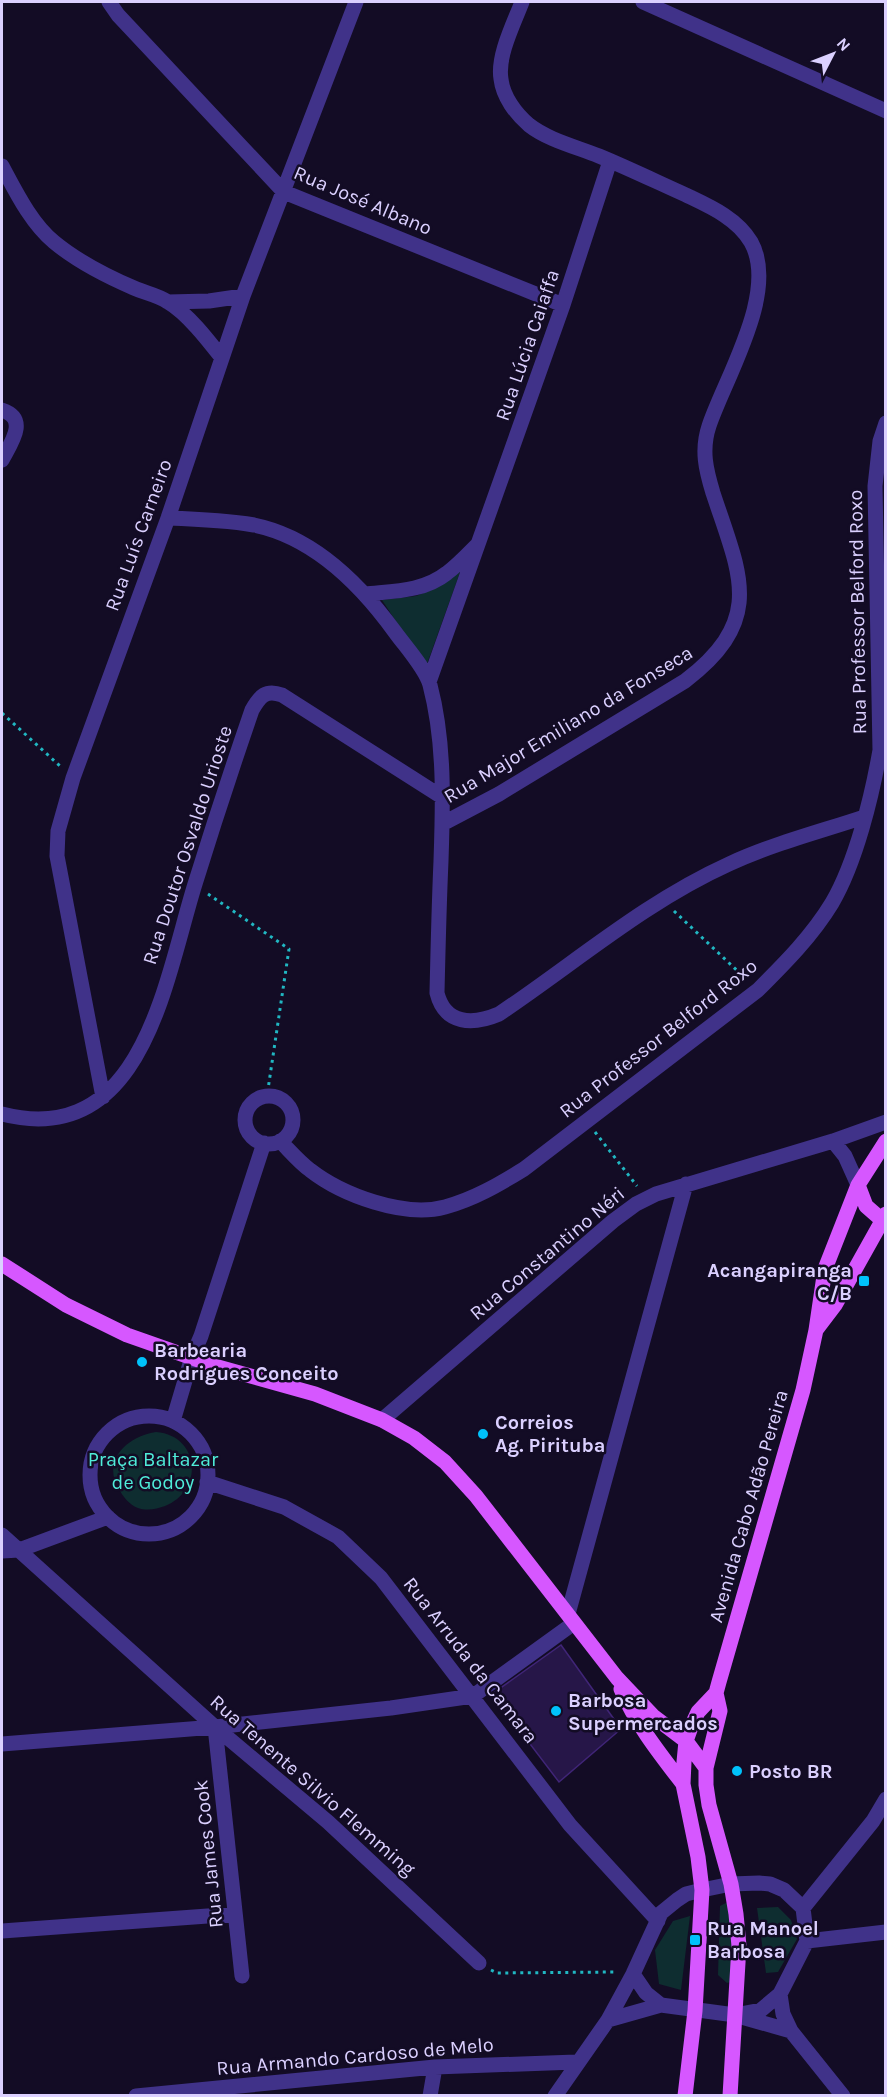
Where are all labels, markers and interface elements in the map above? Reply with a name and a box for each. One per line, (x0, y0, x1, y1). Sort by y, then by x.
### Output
north arrow (803, 24, 863, 84)
text: N (833, 34, 855, 55)
street label: Rua José Albano (290, 161, 435, 240)
street label: Rua Lúcia Caiaffa (491, 266, 564, 424)
street label: Rua Luís Carneiro (100, 456, 177, 614)
street label: Rua Professor Belford Roxo (844, 489, 871, 735)
street label: Rua Major Emiliano da Fonseca (440, 641, 697, 808)
street label: Rua Doutor Osvaldo Urioste (138, 723, 237, 968)
street label: Rua Professor Belford Roxo (555, 954, 762, 1123)
street label: Rua Constantino Néri (465, 1182, 629, 1325)
place label: Acangapiranga C/B (707, 1259, 852, 1305)
marker: Acangapiranga C/B (857, 1274, 871, 1288)
place label: Barbearia Rodrigues Conceito (154, 1339, 339, 1385)
marker: Barbearia Rodrigues Conceito (135, 1355, 149, 1369)
street label: Avenida Cabo Adão Pereira (704, 1387, 793, 1625)
place label: Correios Ag. Pirituba (495, 1411, 606, 1457)
marker: Correios Ag. Pirituba (476, 1427, 490, 1441)
park label: Praça Baltazar de Godoy (88, 1448, 219, 1494)
street label: Rua Arruda da Camara (399, 1573, 543, 1748)
place label: Barbosa Supermercados (568, 1689, 718, 1735)
street label: Rua Tenente Silvio Flemming (205, 1690, 420, 1881)
marker: Barbosa Supermercados (549, 1704, 563, 1718)
place label: Posto BR (749, 1760, 833, 1783)
marker: Posto BR (730, 1764, 744, 1778)
street label: Rua James Cook (189, 1779, 228, 1929)
place label: Rua Manoel Barbosa (707, 1917, 819, 1963)
marker: Rua Manoel Barbosa (688, 1933, 702, 1947)
street label: Rua Armando Cardoso de Melo (215, 2033, 495, 2080)

